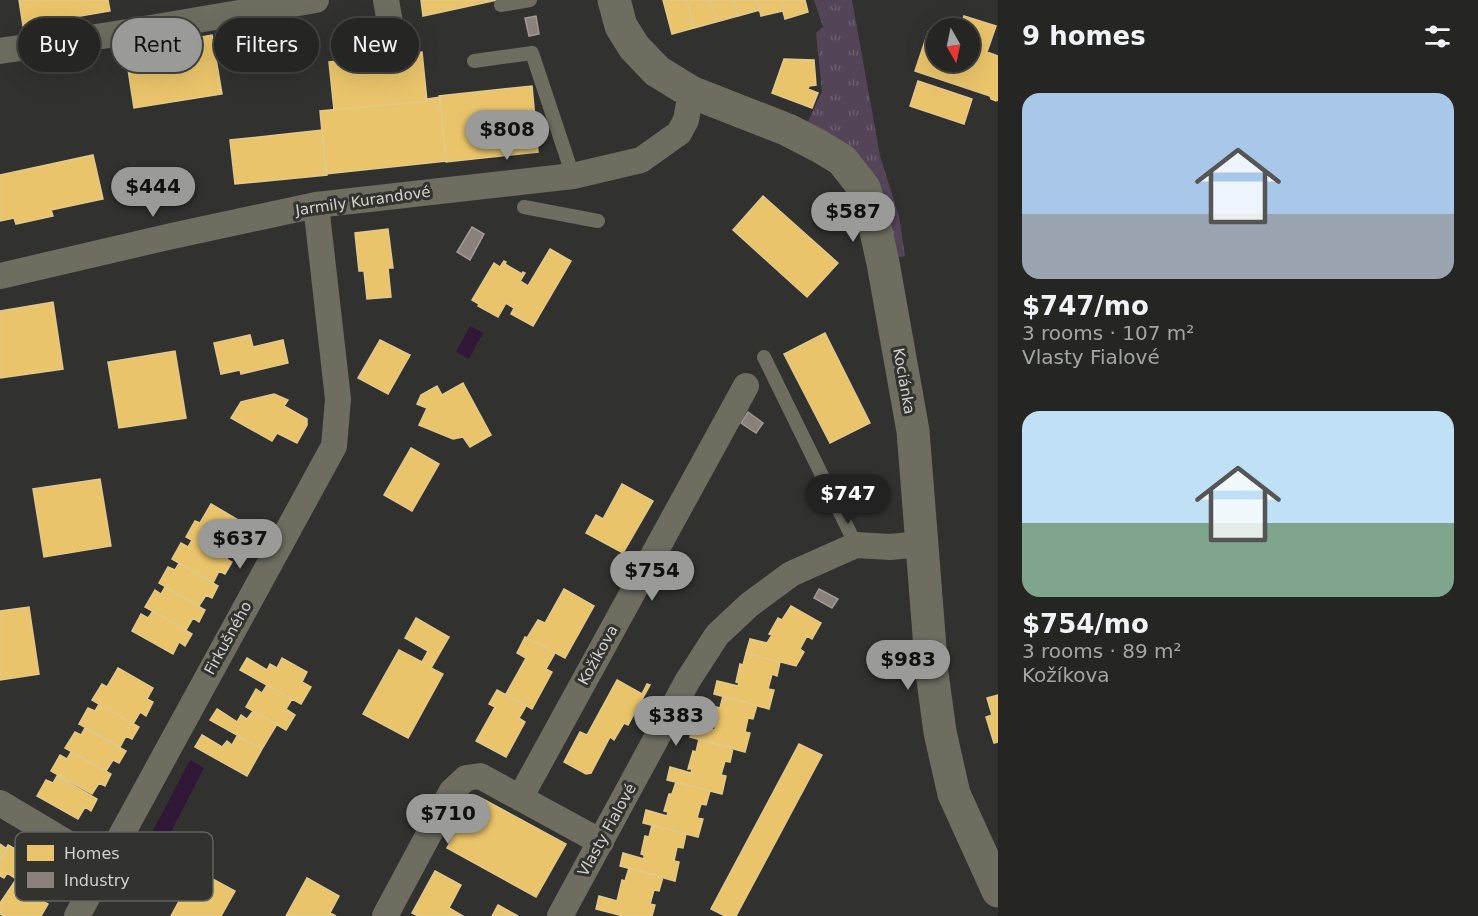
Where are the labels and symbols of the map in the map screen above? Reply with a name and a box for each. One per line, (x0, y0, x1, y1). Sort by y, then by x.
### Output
north arrow (926, 18, 980, 72)
pin: $808 (471, 110, 543, 161)
pin: $444 (117, 167, 189, 218)
street label: Jarmily Kurandové (293, 183, 432, 220)
pin: $587 (817, 192, 889, 243)
street label: Kociánka (889, 346, 919, 416)
pin: $747 (812, 474, 884, 525)
pin: $637 (204, 519, 276, 570)
pin: $754 (616, 551, 688, 602)
street label: Firkušného (201, 598, 255, 678)
street label: Kožíkova (574, 622, 622, 688)
pin: $983 (872, 640, 944, 691)
pin: $383 (640, 696, 712, 747)
street label: Vlasty Fialové (574, 780, 640, 880)
pin: $710 (412, 794, 484, 845)
legend (15, 832, 213, 901)
text: Homes (64, 844, 120, 863)
text: Industry (64, 871, 130, 890)

